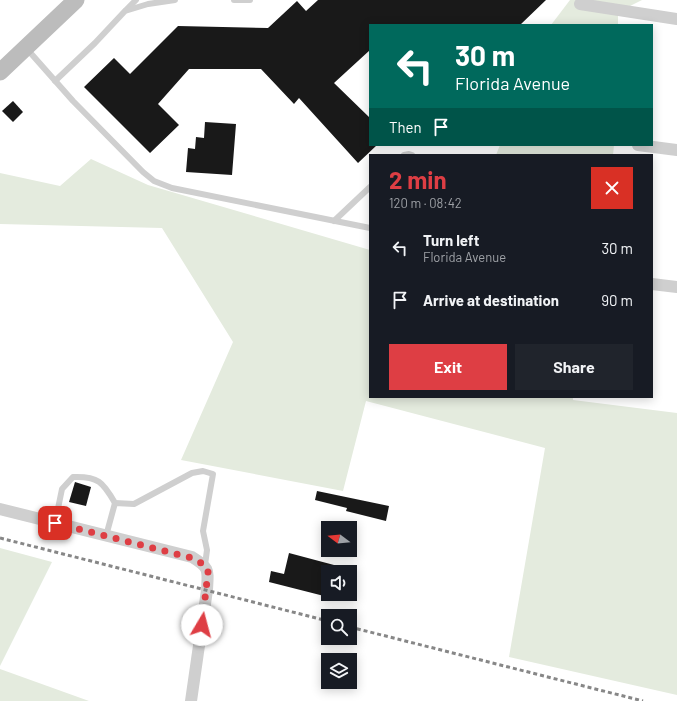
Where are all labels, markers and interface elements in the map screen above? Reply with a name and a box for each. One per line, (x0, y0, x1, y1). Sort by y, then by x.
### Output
text: 30 m (455, 38, 515, 72)
icon: left (389, 40, 441, 92)
text: Florida Avenue (455, 72, 570, 94)
icon: arrive (430, 116, 452, 138)
text: Then (389, 118, 422, 136)
text: 2 min (389, 165, 447, 194)
button: close (591, 167, 633, 209)
text: 120 m · 08:42 (389, 195, 462, 211)
text: Turn left (423, 231, 479, 249)
icon: left (389, 237, 411, 259)
text: 30 m (601, 239, 633, 257)
text: Florida Avenue (423, 249, 506, 265)
icon: arrive (389, 289, 411, 311)
text: Arrive at destination (423, 291, 559, 309)
text: 90 m (601, 291, 633, 309)
button: Exit (389, 344, 507, 390)
button: Share (515, 344, 633, 390)
pin (38, 506, 72, 540)
icon: arrive (44, 512, 66, 534)
north arrow (321, 521, 357, 557)
map controls (321, 521, 357, 689)
button: sound (321, 565, 357, 601)
position arrow (181, 604, 223, 646)
button: search (321, 609, 357, 645)
button: layers (321, 653, 357, 689)

